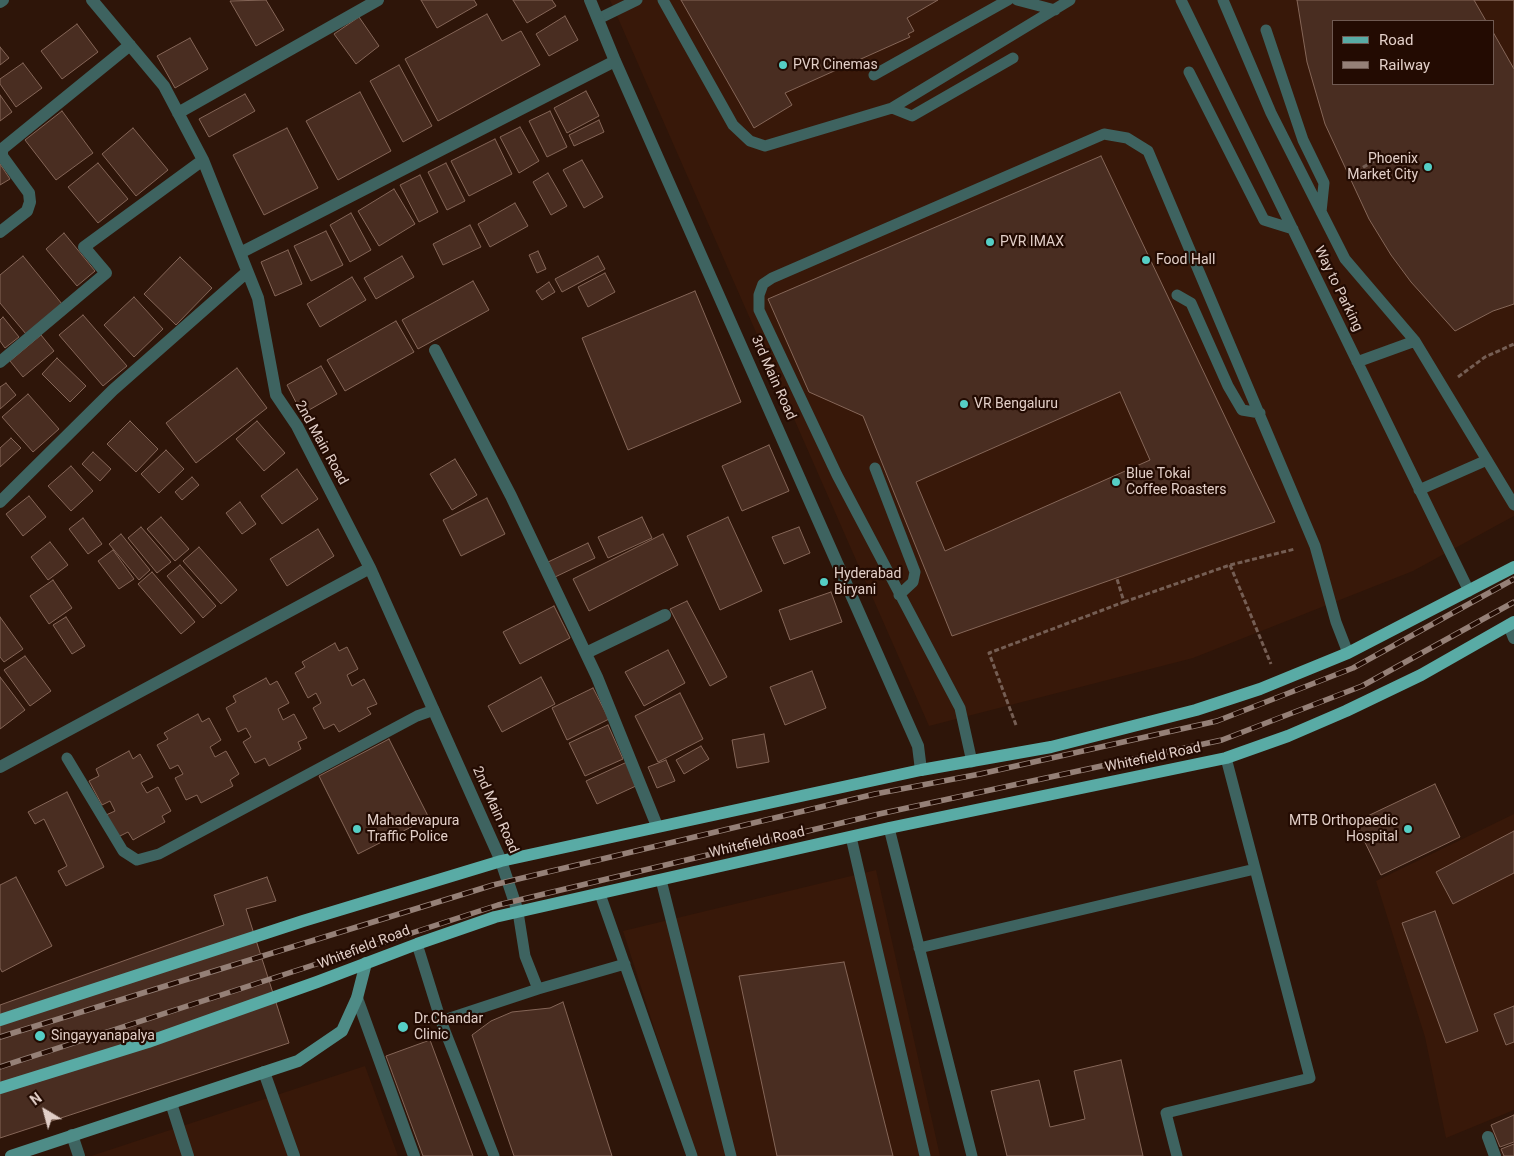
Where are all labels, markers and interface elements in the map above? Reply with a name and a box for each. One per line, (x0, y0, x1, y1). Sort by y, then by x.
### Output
legend (1332, 20, 1494, 85)
text: Road (1379, 31, 1413, 49)
text: Railway (1379, 56, 1430, 74)
place label: PVR Cinemas (793, 57, 878, 73)
marker: PVR Cinemas (777, 59, 789, 71)
place label: Phoenix Market City (1347, 151, 1418, 184)
marker: Phoenix Market City (1422, 161, 1434, 173)
place label: PVR IMAX (1000, 234, 1064, 250)
marker: PVR IMAX (984, 236, 996, 248)
street label: Way to Parking (1310, 244, 1366, 334)
place label: Food Hall (1156, 252, 1215, 268)
marker: Food Hall (1140, 254, 1152, 266)
street label: 3rd Main Road (747, 333, 799, 423)
place label: VR Bengaluru (974, 396, 1058, 412)
street label: 2nd Main Road (291, 398, 351, 488)
marker: VR Bengaluru (958, 398, 970, 410)
place label: Blue Tokai Coffee Roasters (1126, 466, 1226, 498)
marker: Blue Tokai Coffee Roasters (1110, 476, 1122, 488)
place label: Hyderabad Biryani (834, 566, 901, 598)
marker: Hyderabad Biryani (818, 576, 830, 588)
street label: Whitefield Road (1104, 740, 1202, 776)
street label: 2nd Main Road (468, 764, 522, 856)
place label: Mahadevapura Traffic Police (367, 813, 459, 846)
place label: MTB Orthopaedic Hospital (1289, 813, 1398, 846)
marker: Mahadevapura Traffic Police (351, 823, 363, 835)
marker: MTB Orthopaedic Hospital (1402, 823, 1414, 835)
street label: Whitefield Road (708, 824, 806, 862)
street label: Whitefield Road (315, 923, 413, 973)
place label: Dr.Chandar Clinic (414, 1011, 483, 1044)
marker: Dr.Chandar Clinic (396, 1020, 410, 1034)
place label: Singayyanapalya (51, 1028, 155, 1044)
marker: Singayyanapalya (33, 1029, 47, 1043)
north arrow (20, 1086, 70, 1136)
text: N (27, 1090, 45, 1108)

